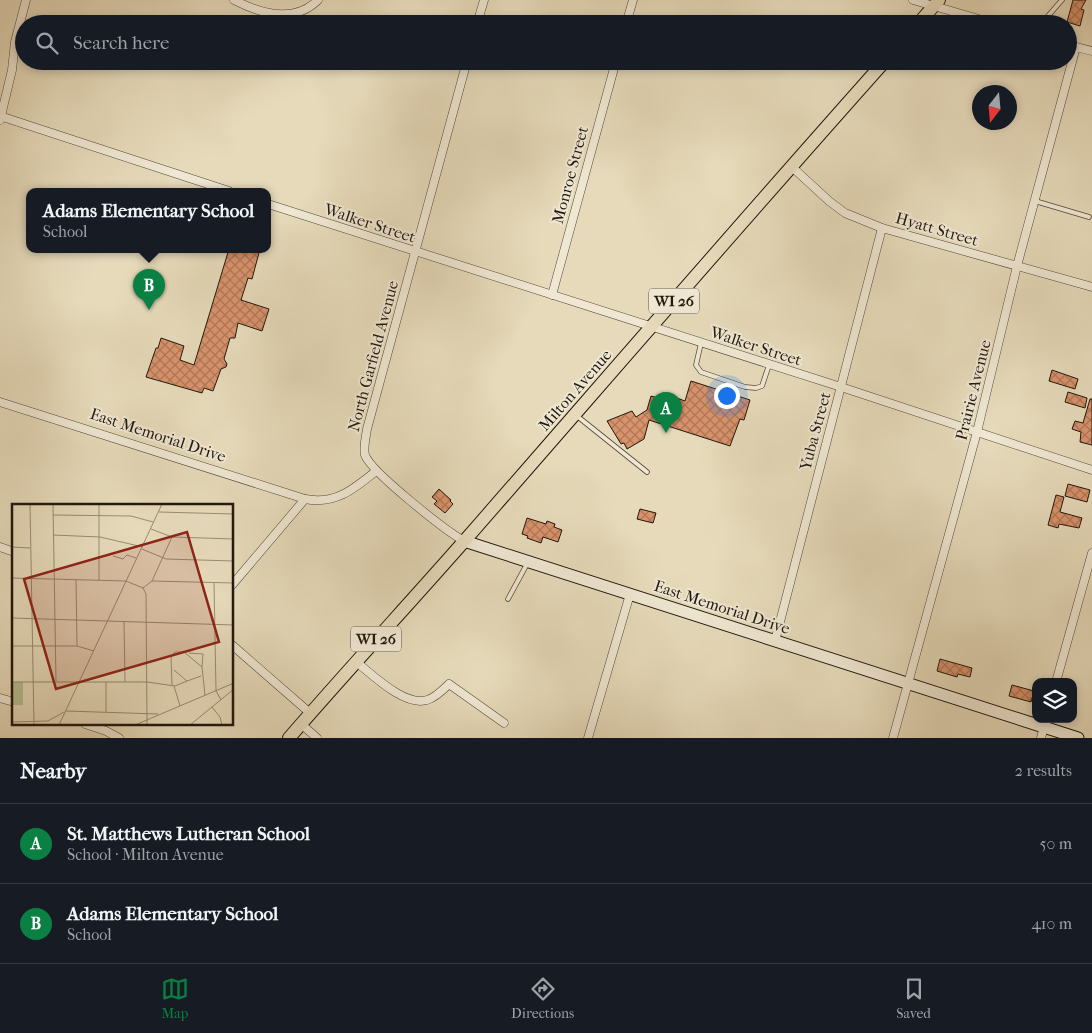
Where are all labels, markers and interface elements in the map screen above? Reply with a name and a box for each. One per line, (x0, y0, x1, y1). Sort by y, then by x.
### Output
search box (15, 15, 1077, 70)
icon: search (33, 29, 61, 57)
text: Search here (73, 32, 169, 54)
north arrow (972, 85, 1017, 130)
street label: Monroe Street (548, 124, 592, 226)
popup (26, 188, 271, 253)
street label: Walker Street (321, 199, 418, 247)
text: Adams Elementary School (43, 200, 254, 222)
street label: Hyatt Street (893, 208, 981, 250)
text: School (43, 222, 88, 241)
pin: B (133, 269, 165, 310)
street label: North Garfield Avenue (344, 278, 402, 433)
road number: WI 26 (649, 288, 699, 314)
street label: Walker Street (707, 322, 804, 370)
street label: Prairie Avenue (951, 338, 995, 442)
street label: Milton Avenue (534, 345, 616, 435)
your location (714, 383, 740, 409)
street label: Yuba Street (795, 390, 835, 473)
pin: A (650, 392, 682, 433)
street label: East Memorial Drive (88, 404, 228, 466)
inset map (12, 504, 234, 726)
street label: East Memorial Drive (652, 576, 792, 638)
road number: WI 26 (351, 626, 401, 652)
map controls (1032, 678, 1077, 723)
button: layers (1032, 678, 1077, 723)
text: Nearby (20, 759, 86, 783)
text: 2 results (1015, 761, 1072, 780)
text: St. Matthews Lutheran School (67, 823, 310, 845)
text: A (31, 834, 41, 853)
text: 50 m (1040, 834, 1072, 853)
text: School · Milton Avenue (67, 845, 224, 864)
text: Adams Elementary School (67, 903, 278, 925)
text: B (31, 914, 41, 933)
text: 410 m (1031, 914, 1072, 933)
text: School (67, 925, 112, 944)
tab: Map (161, 975, 189, 1022)
tab: Directions (511, 975, 574, 1022)
tab: Saved (896, 975, 931, 1022)

